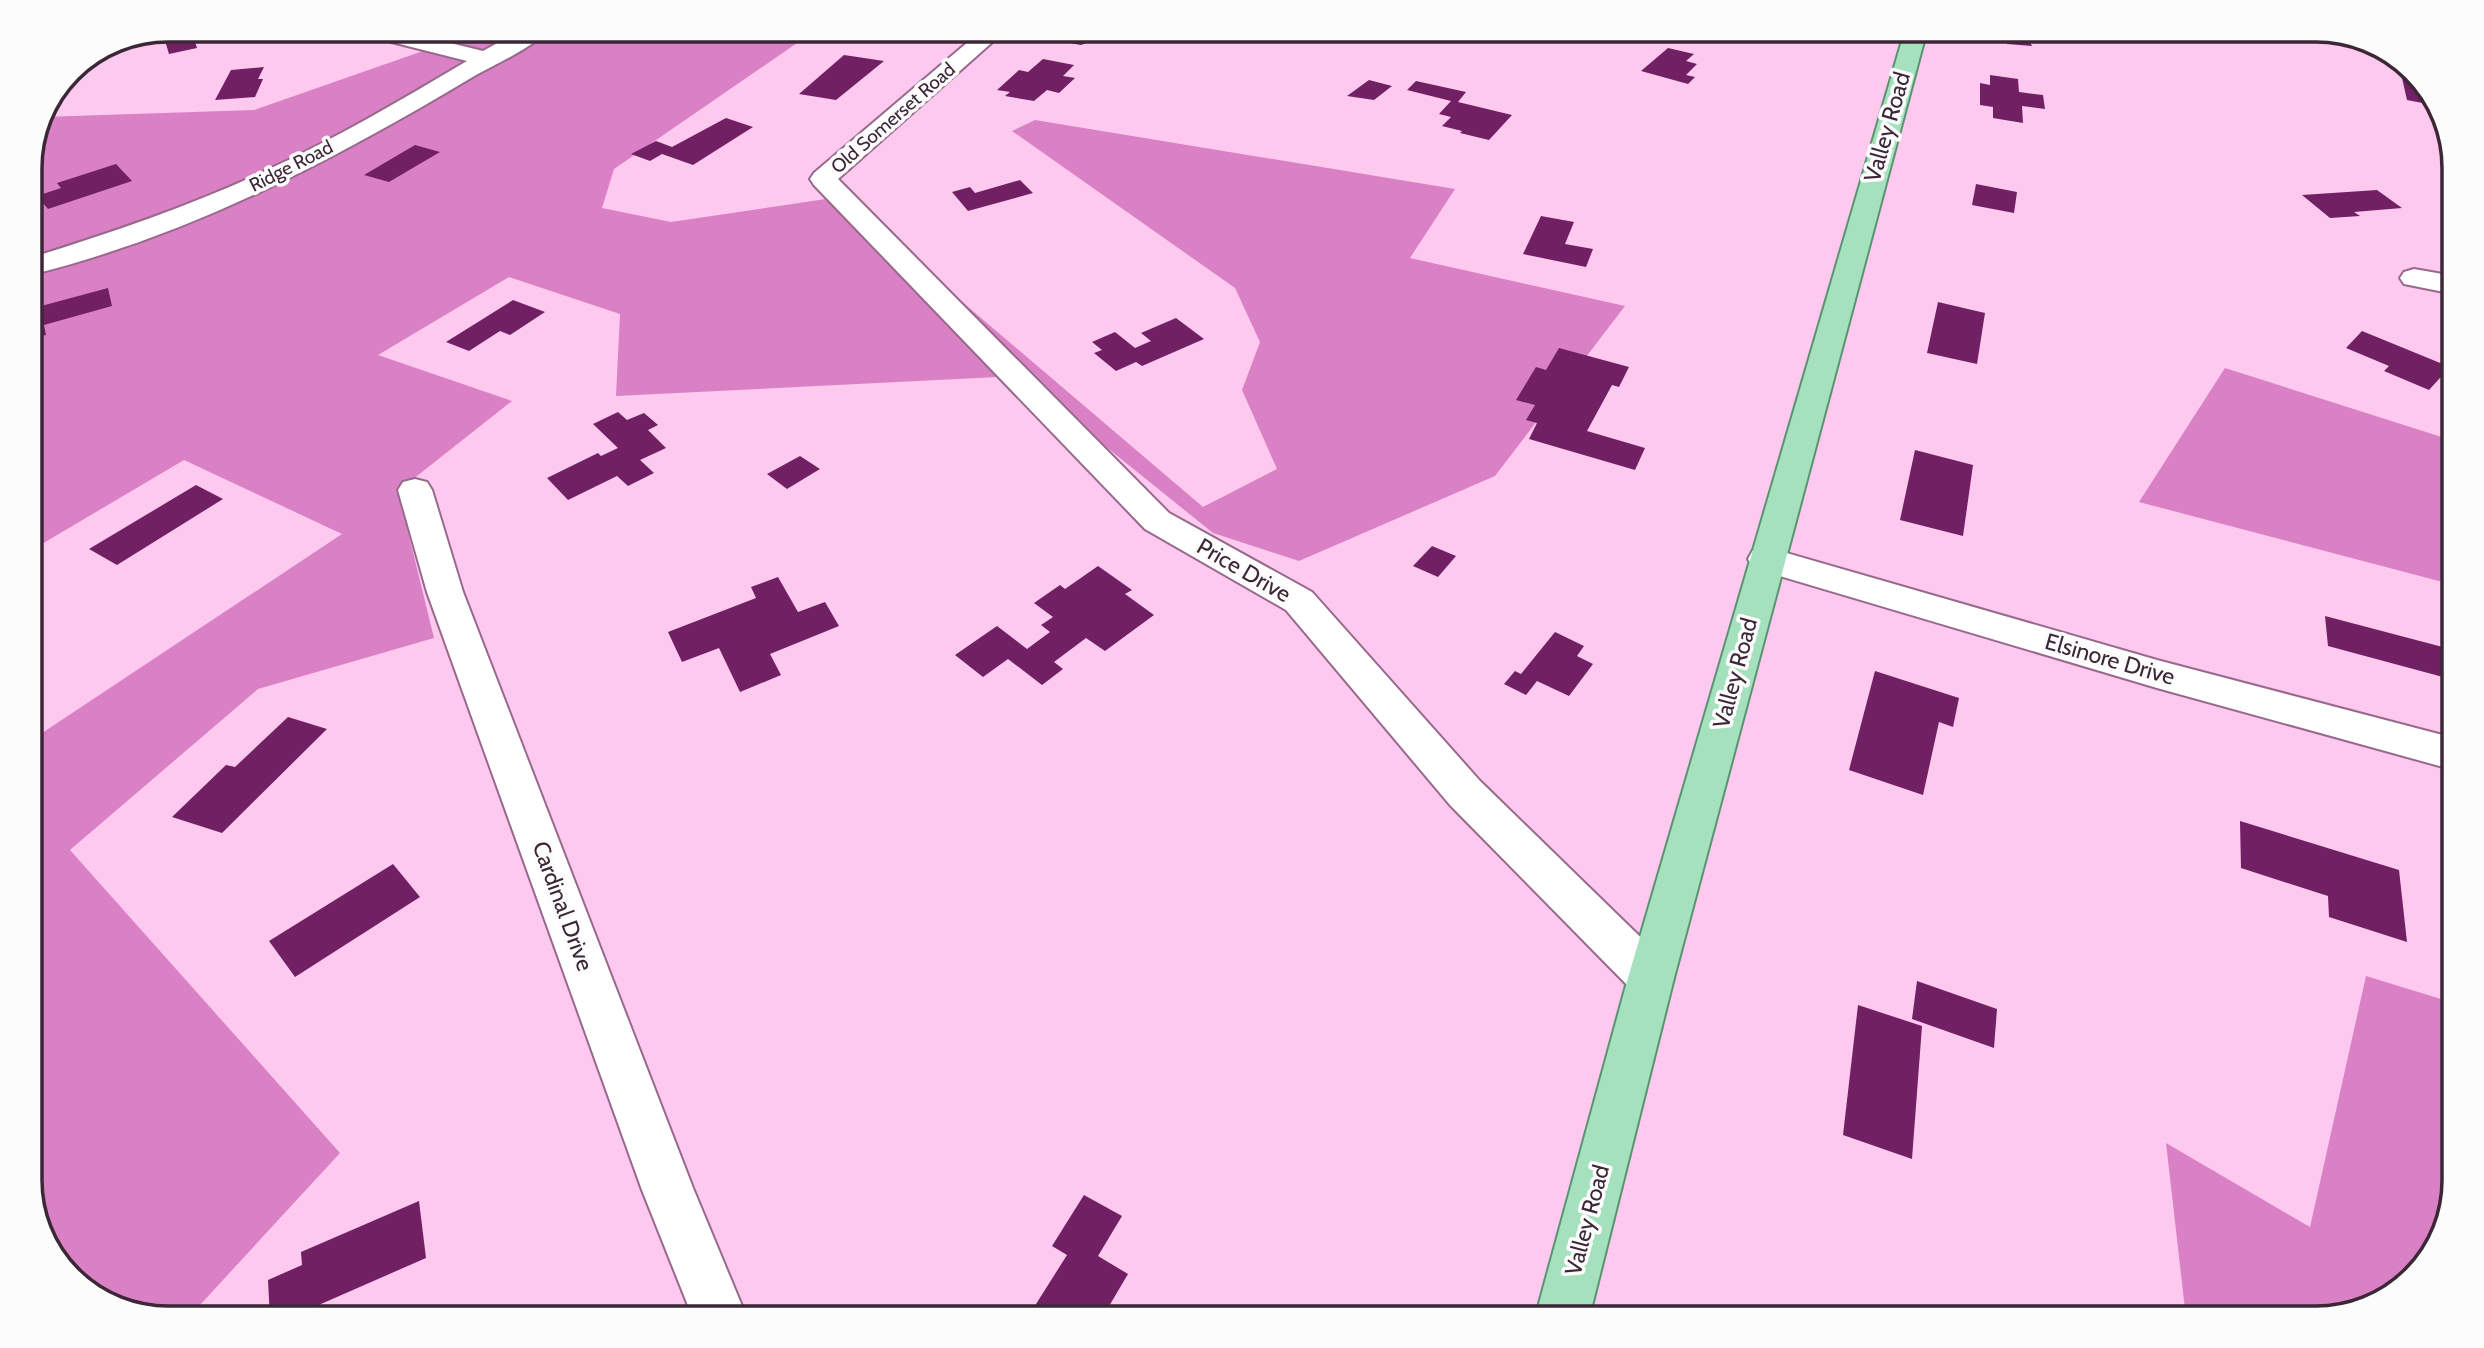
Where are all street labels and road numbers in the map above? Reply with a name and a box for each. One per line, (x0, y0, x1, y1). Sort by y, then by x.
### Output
street label: Old Somerset Road (826, 58, 960, 178)
street label: Valley Road (1858, 69, 1916, 185)
street label: Ridge Road (245, 135, 337, 197)
street label: Price Drive (1192, 532, 1296, 608)
street label: Valley Road (1707, 615, 1763, 731)
street label: Elsinore Drive (2042, 627, 2178, 691)
street label: Cardinal Drive (527, 837, 599, 975)
street label: Valley Road (1559, 1162, 1615, 1278)

